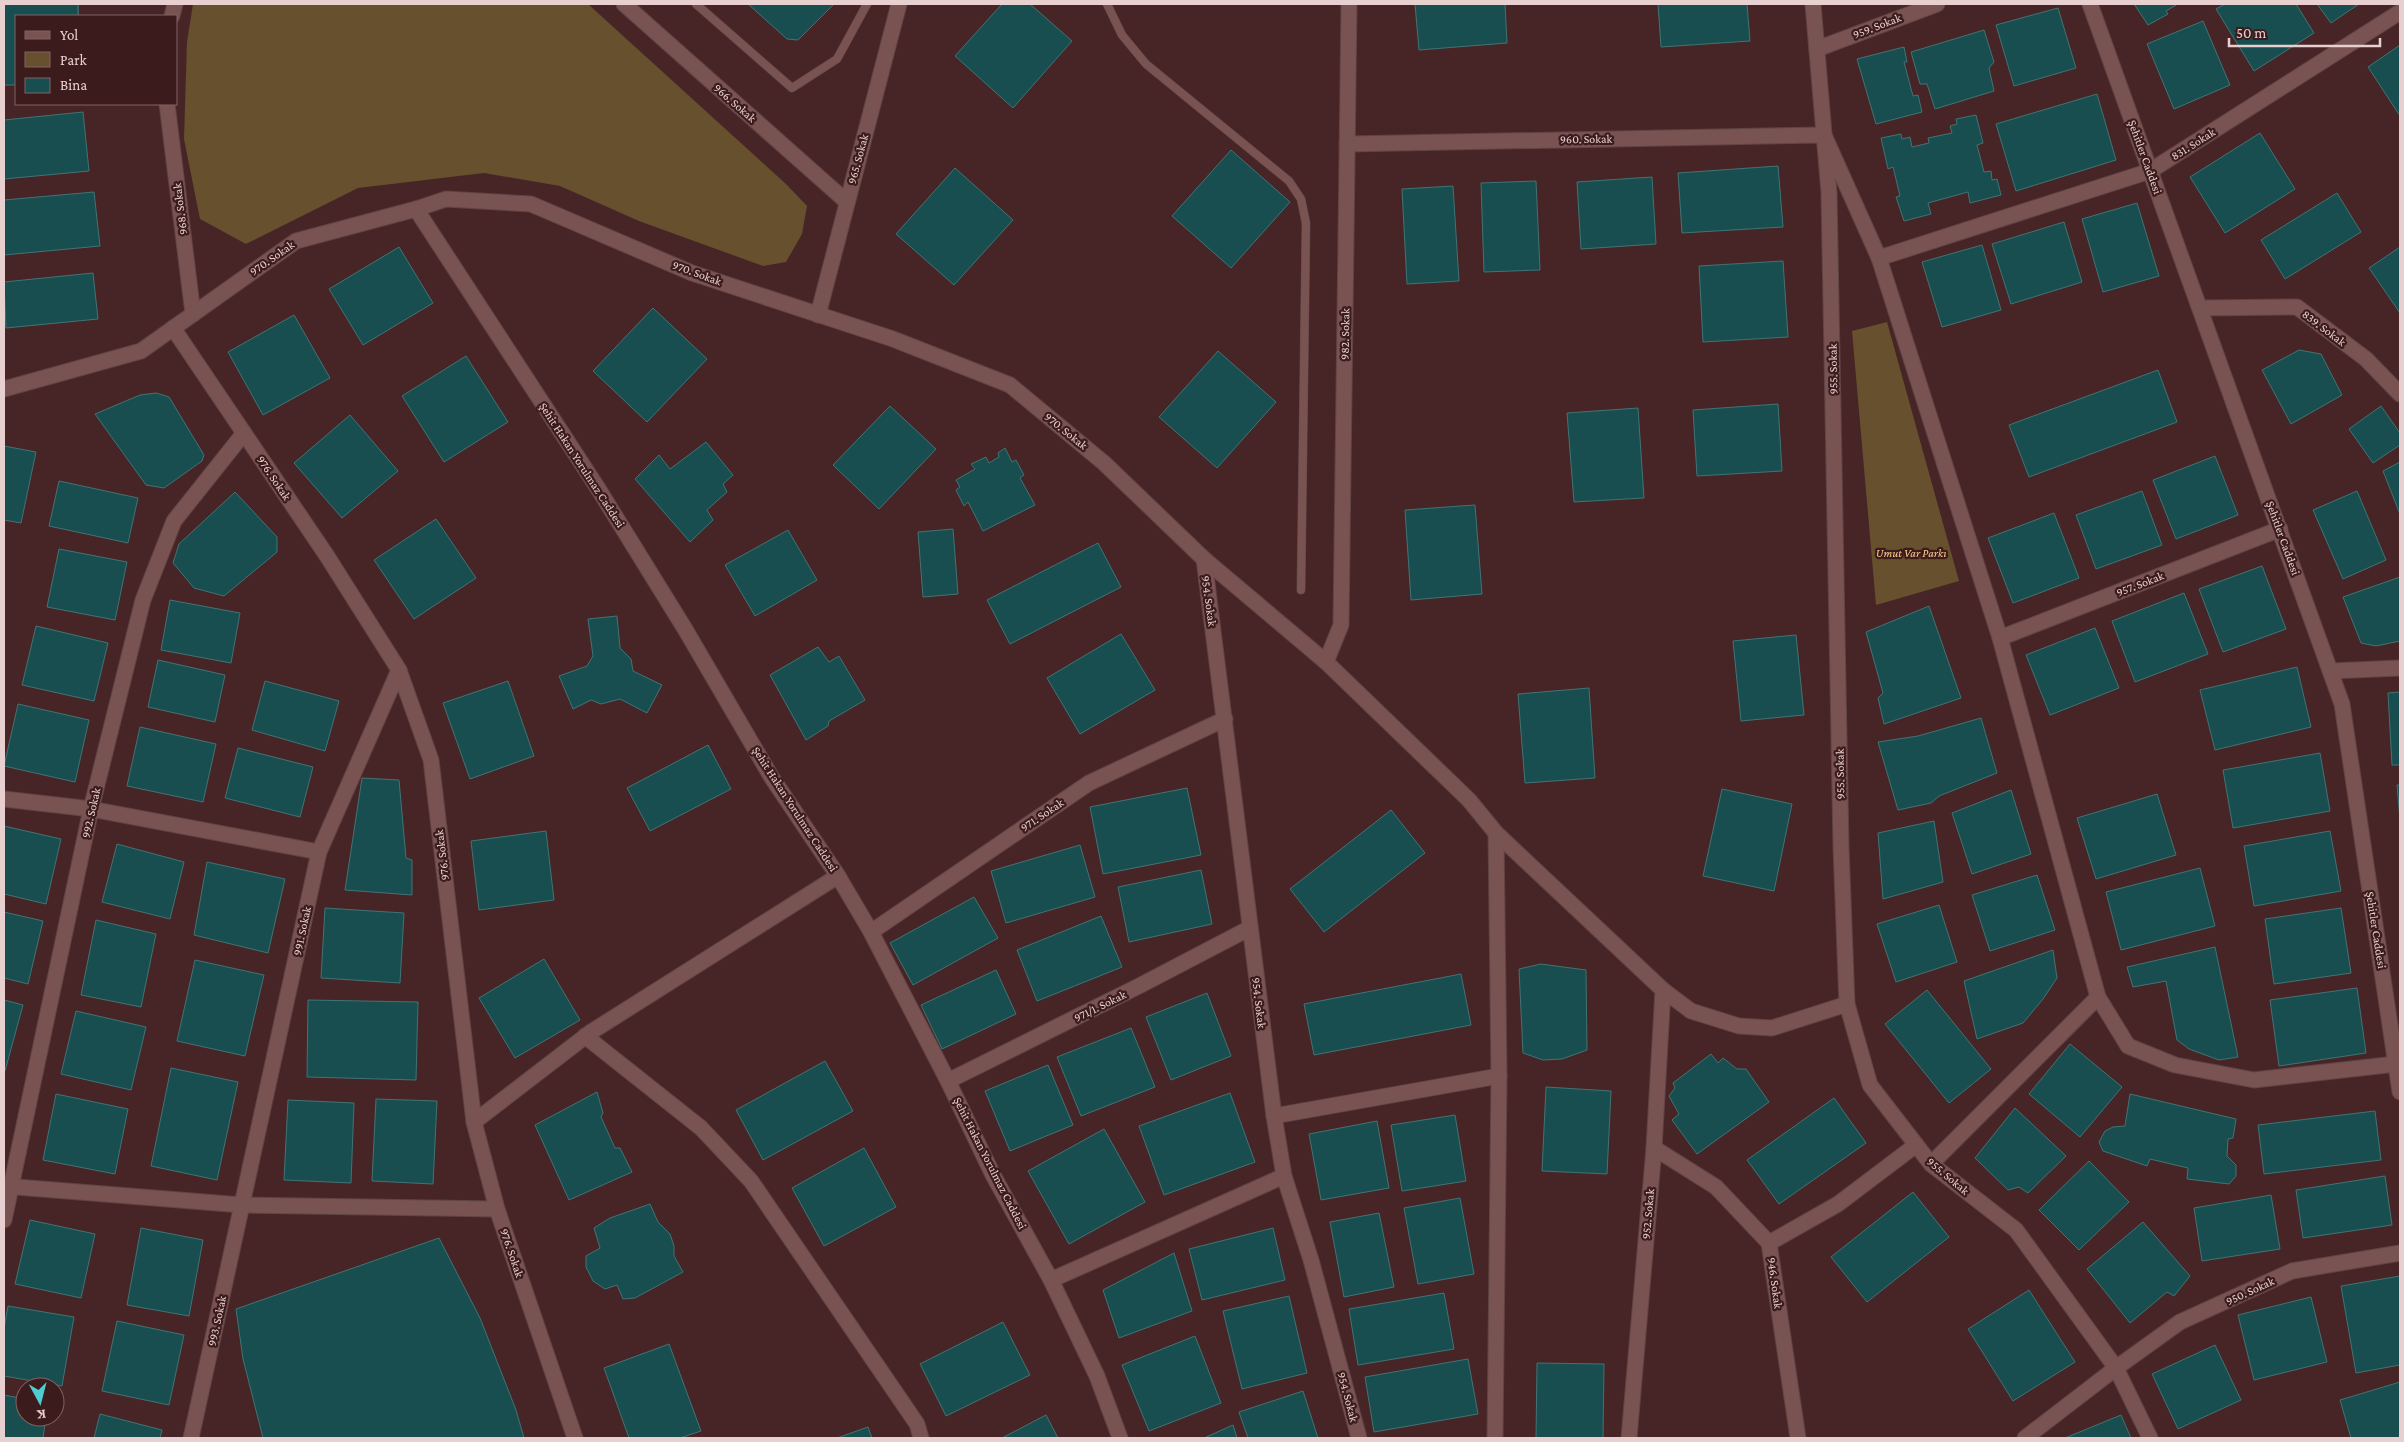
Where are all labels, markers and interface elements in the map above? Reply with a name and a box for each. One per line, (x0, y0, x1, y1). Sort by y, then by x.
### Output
street label: 959. Sokak (1851, 10, 1903, 42)
legend (15, 15, 178, 105)
scale bar (2229, 15, 2380, 47)
text: 50 m (2236, 25, 2266, 41)
text: Yol (60, 27, 78, 43)
text: Park (60, 52, 87, 68)
text: Bina (60, 77, 87, 93)
street label: 966. Sokak (711, 81, 759, 125)
street label: Şehitler Caddesi (2125, 118, 2165, 196)
street label: 831. Sokak (2168, 125, 2218, 163)
street label: 965. Sokak (845, 132, 871, 185)
street label: 960. Sokak (1560, 132, 1612, 146)
street label: 968. Sokak (170, 182, 190, 236)
street label: 970. Sokak (247, 237, 297, 278)
street label: 970. Sokak (671, 258, 724, 288)
street label: 839. Sokak (2299, 307, 2349, 349)
street label: 982. Sokak (1338, 308, 1352, 360)
street label: 955. Sokak (1826, 343, 1840, 394)
street label: Şehit Hakan Yorulmaz Caddesi (536, 400, 628, 530)
street label: 970. Sokak (1042, 409, 1091, 453)
street label: 976. Sokak (254, 453, 294, 503)
street label: Şehitler Caddesi (2263, 499, 2303, 577)
park label: Umut Var Parkı (1876, 546, 1946, 560)
street label: 957. Sokak (2114, 568, 2166, 599)
street label: 954. Sokak (1198, 575, 1220, 628)
street label: Şehit Hakan Yorulmaz Caddesi (749, 744, 841, 874)
street label: 955. Sokak (1833, 748, 1847, 799)
street label: 992. Sokak (78, 786, 104, 840)
street label: 971. Sokak (1018, 795, 1066, 834)
street label: 976. Sokak (432, 829, 452, 881)
street label: Şehitler Caddesi (2363, 891, 2389, 969)
street label: 991. Sokak (290, 905, 314, 957)
street label: 954. Sokak (1249, 977, 1269, 1030)
street label: 971/1. Sokak (1072, 987, 1129, 1025)
street label: Şehit Hakan Yorulmaz Caddesi (951, 1095, 1029, 1231)
street label: 955. Sokak (1924, 1154, 1972, 1198)
street label: 952. Sokak (1639, 1188, 1657, 1240)
street label: 976. Sokak (497, 1227, 527, 1280)
street label: 946. Sokak (1764, 1256, 1786, 1310)
street label: 950. Sokak (2224, 1274, 2277, 1308)
street label: 993. Sokak (205, 1294, 229, 1347)
street label: 954. Sokak (1335, 1370, 1361, 1424)
north arrow (15, 1377, 65, 1427)
text: K (35, 1406, 47, 1424)

